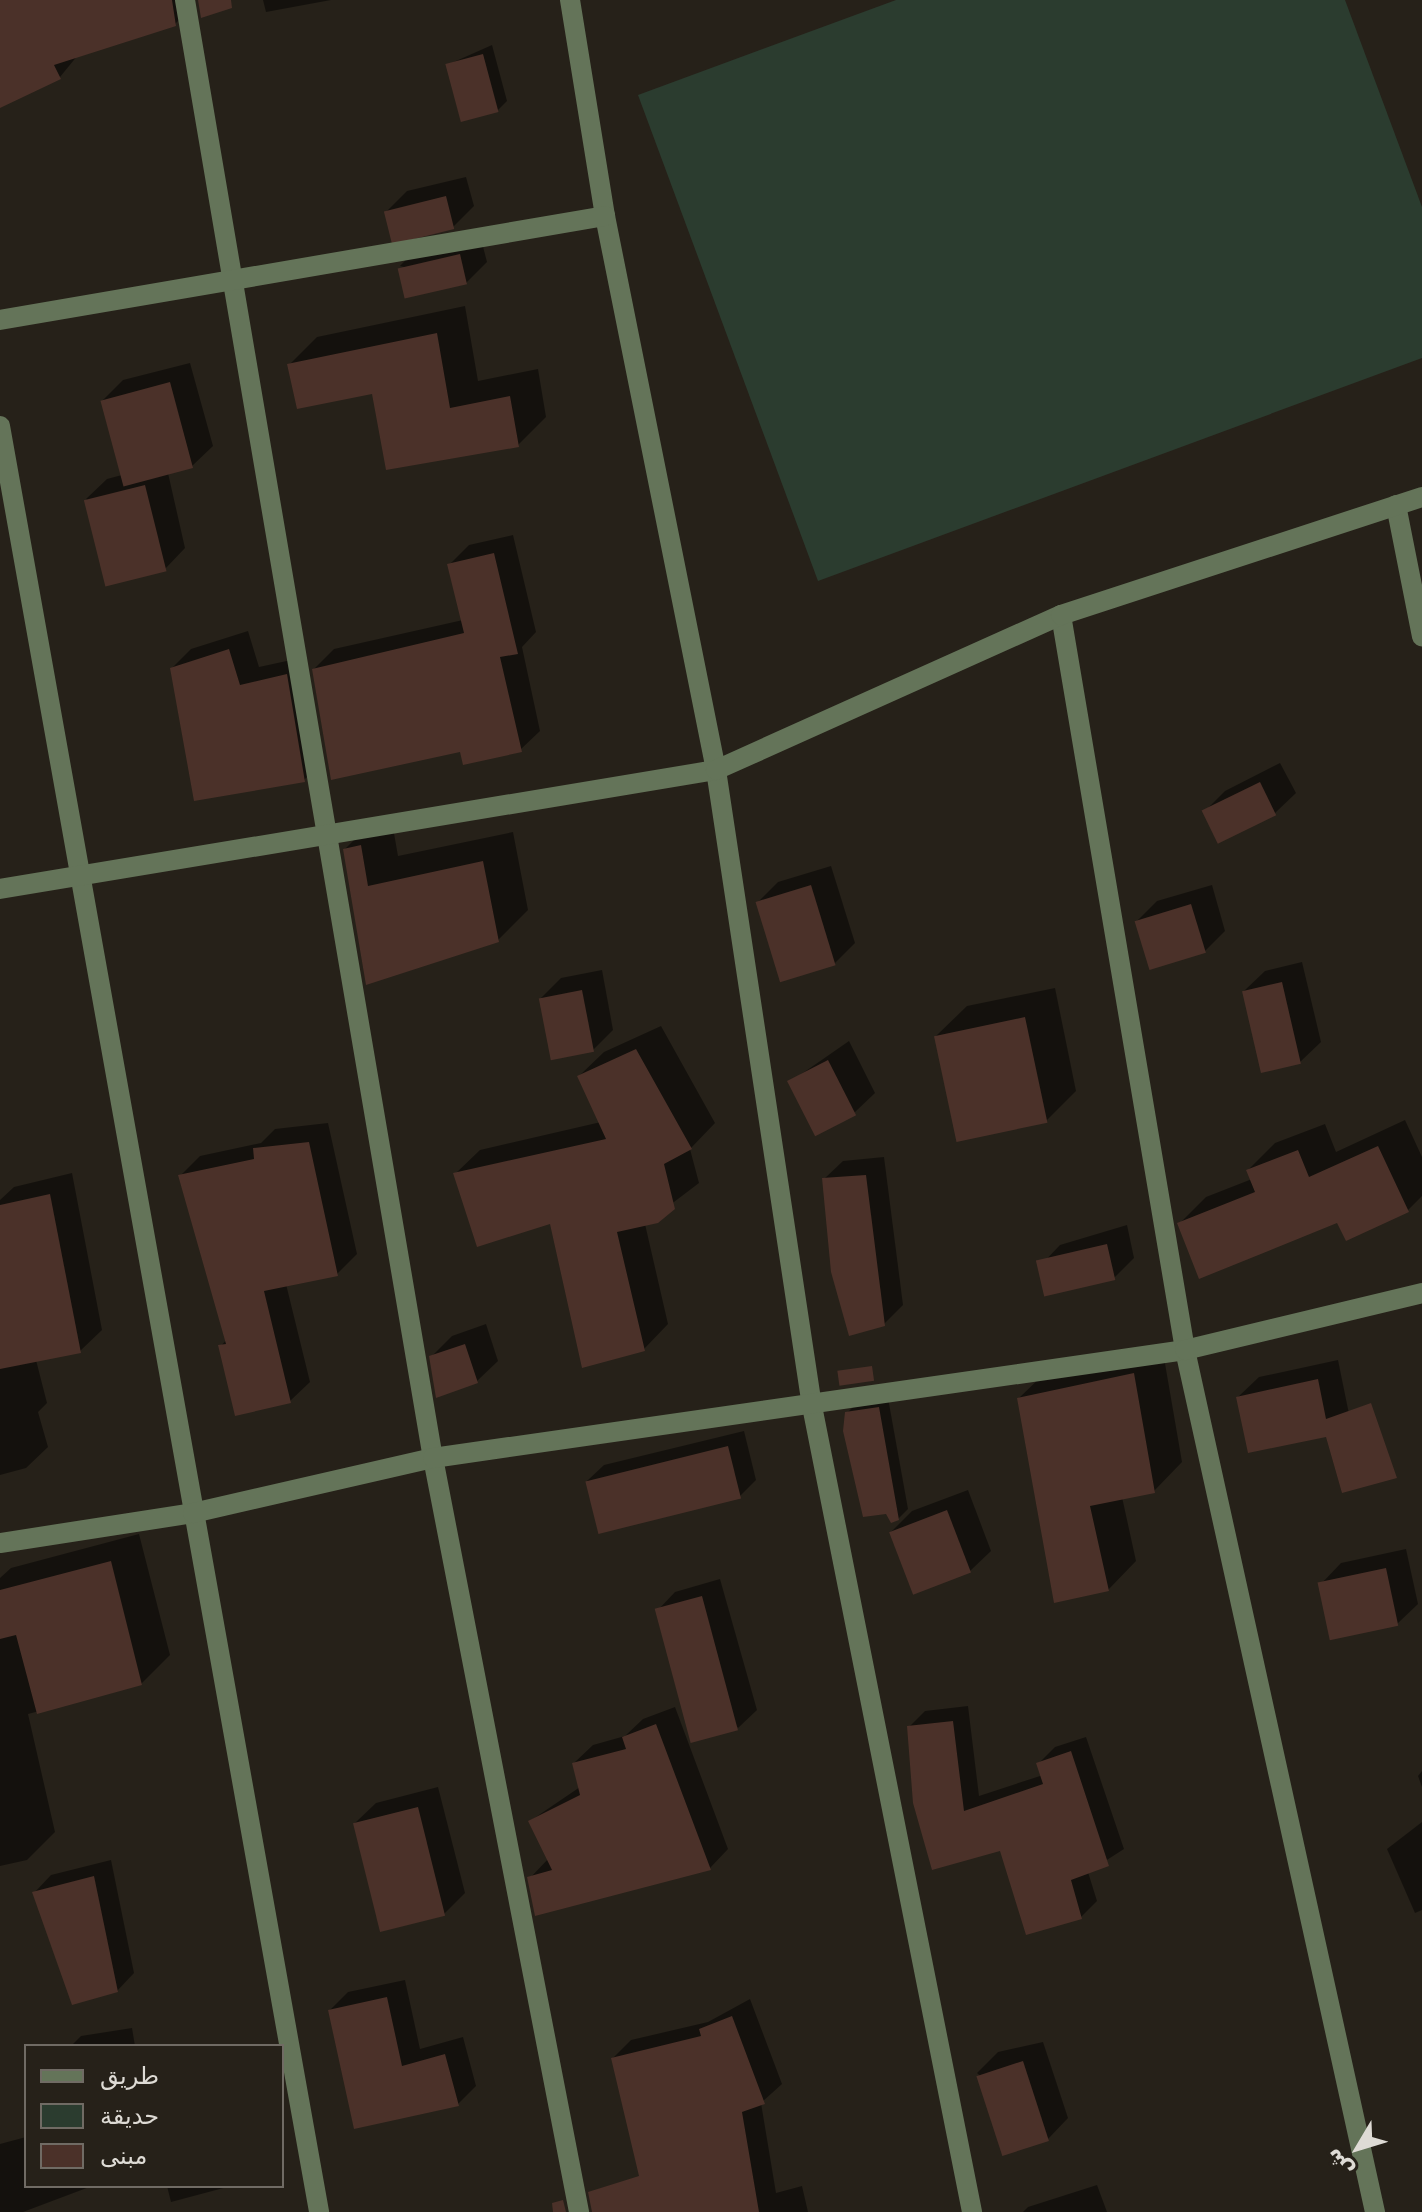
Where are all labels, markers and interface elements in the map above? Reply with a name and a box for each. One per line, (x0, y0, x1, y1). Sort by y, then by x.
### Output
legend (24, 2044, 284, 2188)
text: طريق (100, 2062, 159, 2090)
text: حديقة (100, 2102, 159, 2130)
north arrow (1318, 2108, 1398, 2188)
text: مبنى (100, 2142, 147, 2170)
text: ش (1320, 2143, 1358, 2183)

